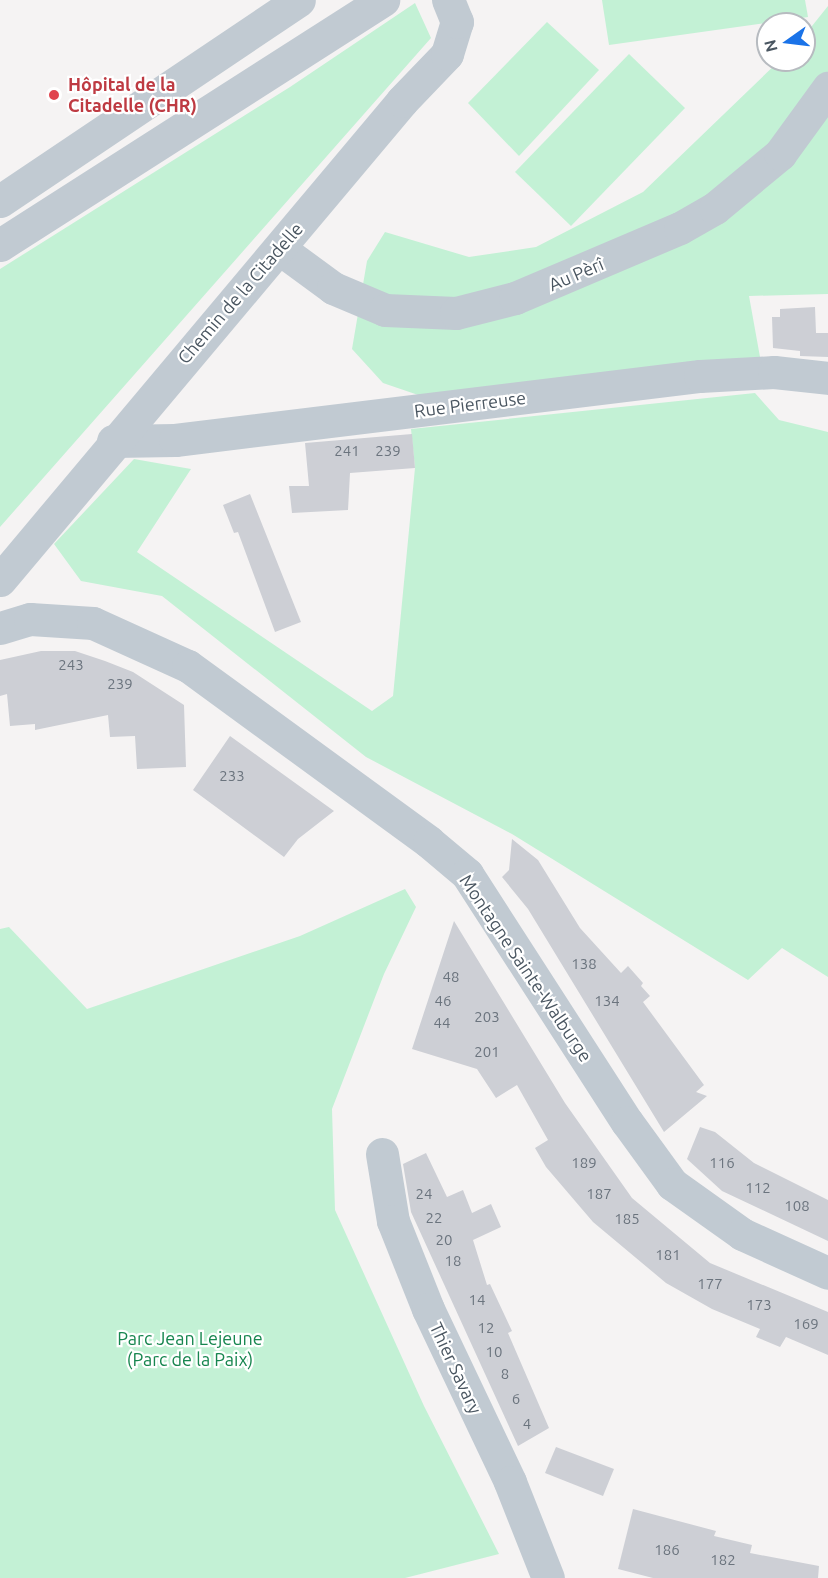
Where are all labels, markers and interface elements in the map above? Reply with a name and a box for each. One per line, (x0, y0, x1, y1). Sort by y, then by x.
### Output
north arrow (756, 12, 816, 72)
text: N (760, 38, 781, 54)
place label: Hôpital de la Citadelle (CHR) (68, 74, 197, 116)
marker: Hôpital de la Citadelle (CHR) (45, 86, 63, 104)
street label: Chemin de la Citadelle (173, 218, 307, 368)
street label: Au Pèrî (545, 253, 607, 295)
street label: Rue Pierreuse (413, 386, 527, 422)
house number: 241 (334, 442, 360, 460)
house number: 239 (375, 442, 401, 460)
house number: 243 (58, 656, 84, 674)
house number: 239 (107, 675, 133, 693)
house number: 233 (219, 767, 245, 785)
street label: Montagne Sainte-Walburge (455, 870, 597, 1066)
house number: 138 (571, 955, 597, 973)
house number: 48 (443, 968, 459, 986)
house number: 46 (435, 992, 451, 1010)
house number: 134 (594, 992, 620, 1010)
house number: 203 (474, 1008, 500, 1026)
house number: 44 (434, 1014, 450, 1032)
house number: 201 (474, 1043, 500, 1061)
house number: 189 (571, 1154, 597, 1172)
house number: 116 (709, 1154, 735, 1172)
house number: 112 (745, 1179, 771, 1197)
house number: 24 (416, 1185, 432, 1203)
house number: 187 (586, 1185, 612, 1203)
house number: 108 (784, 1197, 810, 1215)
house number: 22 (426, 1209, 442, 1227)
house number: 185 (614, 1210, 640, 1228)
house number: 20 (436, 1231, 452, 1249)
house number: 181 (655, 1246, 681, 1264)
house number: 18 (445, 1252, 461, 1270)
house number: 177 (697, 1275, 723, 1293)
house number: 14 (469, 1291, 485, 1309)
house number: 173 (746, 1296, 772, 1314)
house number: 169 (793, 1315, 819, 1333)
street label: Thier Savary (425, 1319, 487, 1417)
house number: 12 (478, 1319, 494, 1337)
park label: Parc Jean Lejeune (Parc de la Paix) (117, 1328, 263, 1370)
house number: 10 (486, 1343, 502, 1361)
house number: 8 (501, 1365, 509, 1383)
house number: 6 (512, 1390, 520, 1408)
house number: 4 (523, 1415, 531, 1433)
house number: 186 (654, 1541, 680, 1559)
house number: 182 (710, 1551, 736, 1569)

